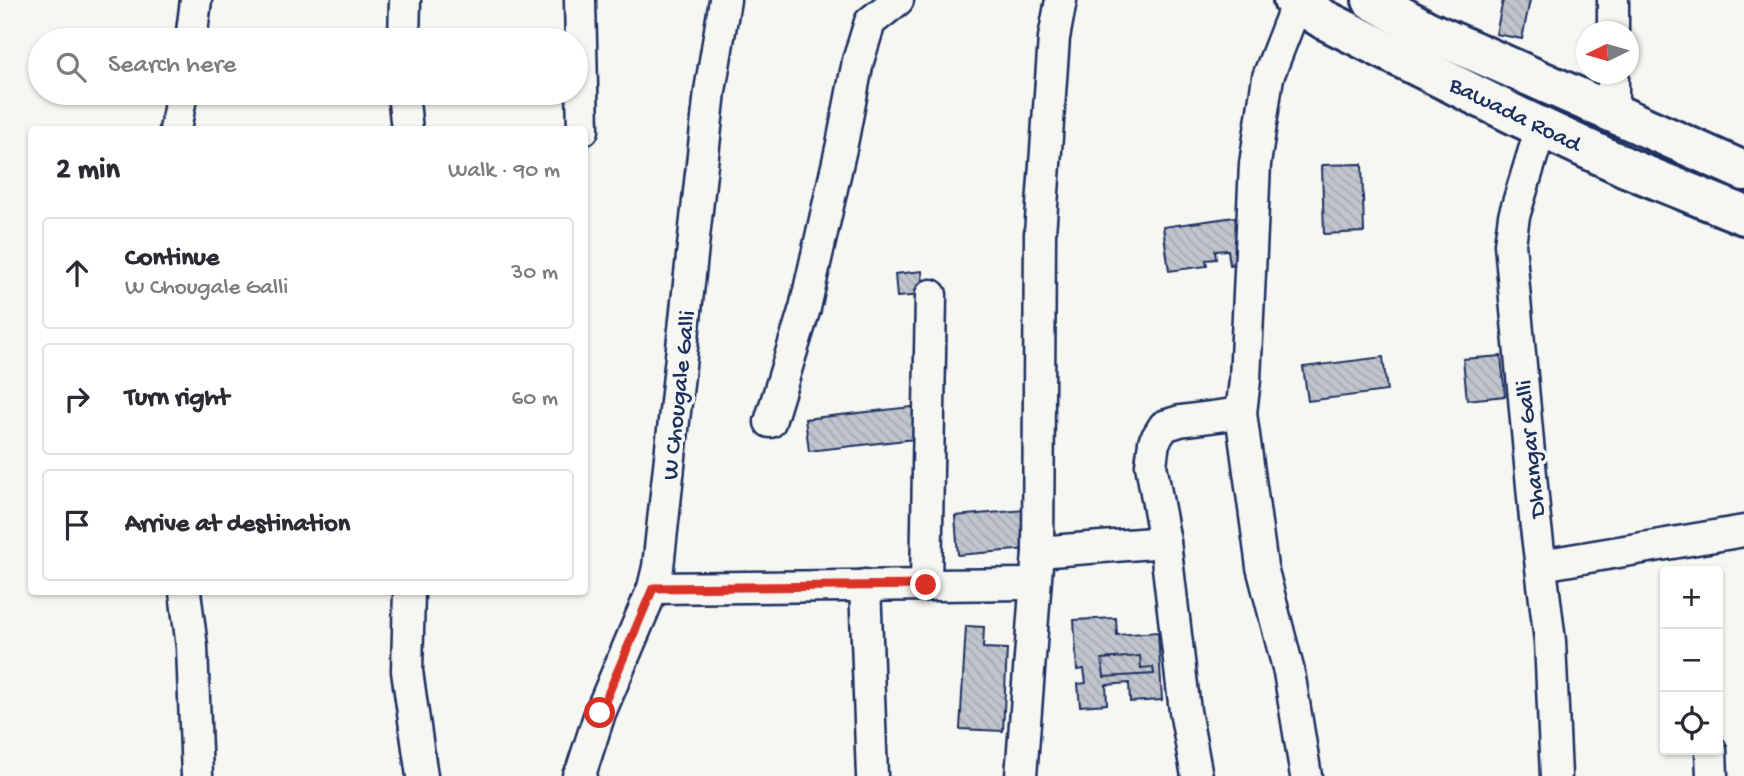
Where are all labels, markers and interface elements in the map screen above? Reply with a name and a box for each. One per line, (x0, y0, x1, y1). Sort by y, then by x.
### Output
north arrow (1576, 21, 1639, 84)
search box (28, 28, 588, 105)
icon: search (52, 48, 90, 86)
text: Search here (108, 51, 236, 82)
street label: Bawada Road (1443, 71, 1587, 161)
text: 2 min (56, 154, 120, 189)
text: Walk · 90 m (448, 158, 560, 185)
text: Continue (125, 244, 219, 275)
icon: ahead (58, 254, 96, 292)
text: 30 m (511, 260, 558, 287)
text: W Chougale Galli (125, 275, 288, 302)
street label: W Chougale Galli (657, 309, 704, 482)
street label: Dhangar Galli (1511, 378, 1554, 521)
icon: right (58, 380, 96, 418)
text: Turn right (125, 384, 229, 415)
text: 60 m (512, 386, 558, 413)
icon: arrive (58, 506, 96, 544)
text: Arrive at destination (125, 510, 350, 541)
map controls (1660, 566, 1723, 755)
button: + (1660, 566, 1723, 629)
route end (910, 569, 941, 600)
button: − (1660, 629, 1723, 692)
button: locate (1660, 692, 1723, 755)
route start (584, 697, 615, 728)

